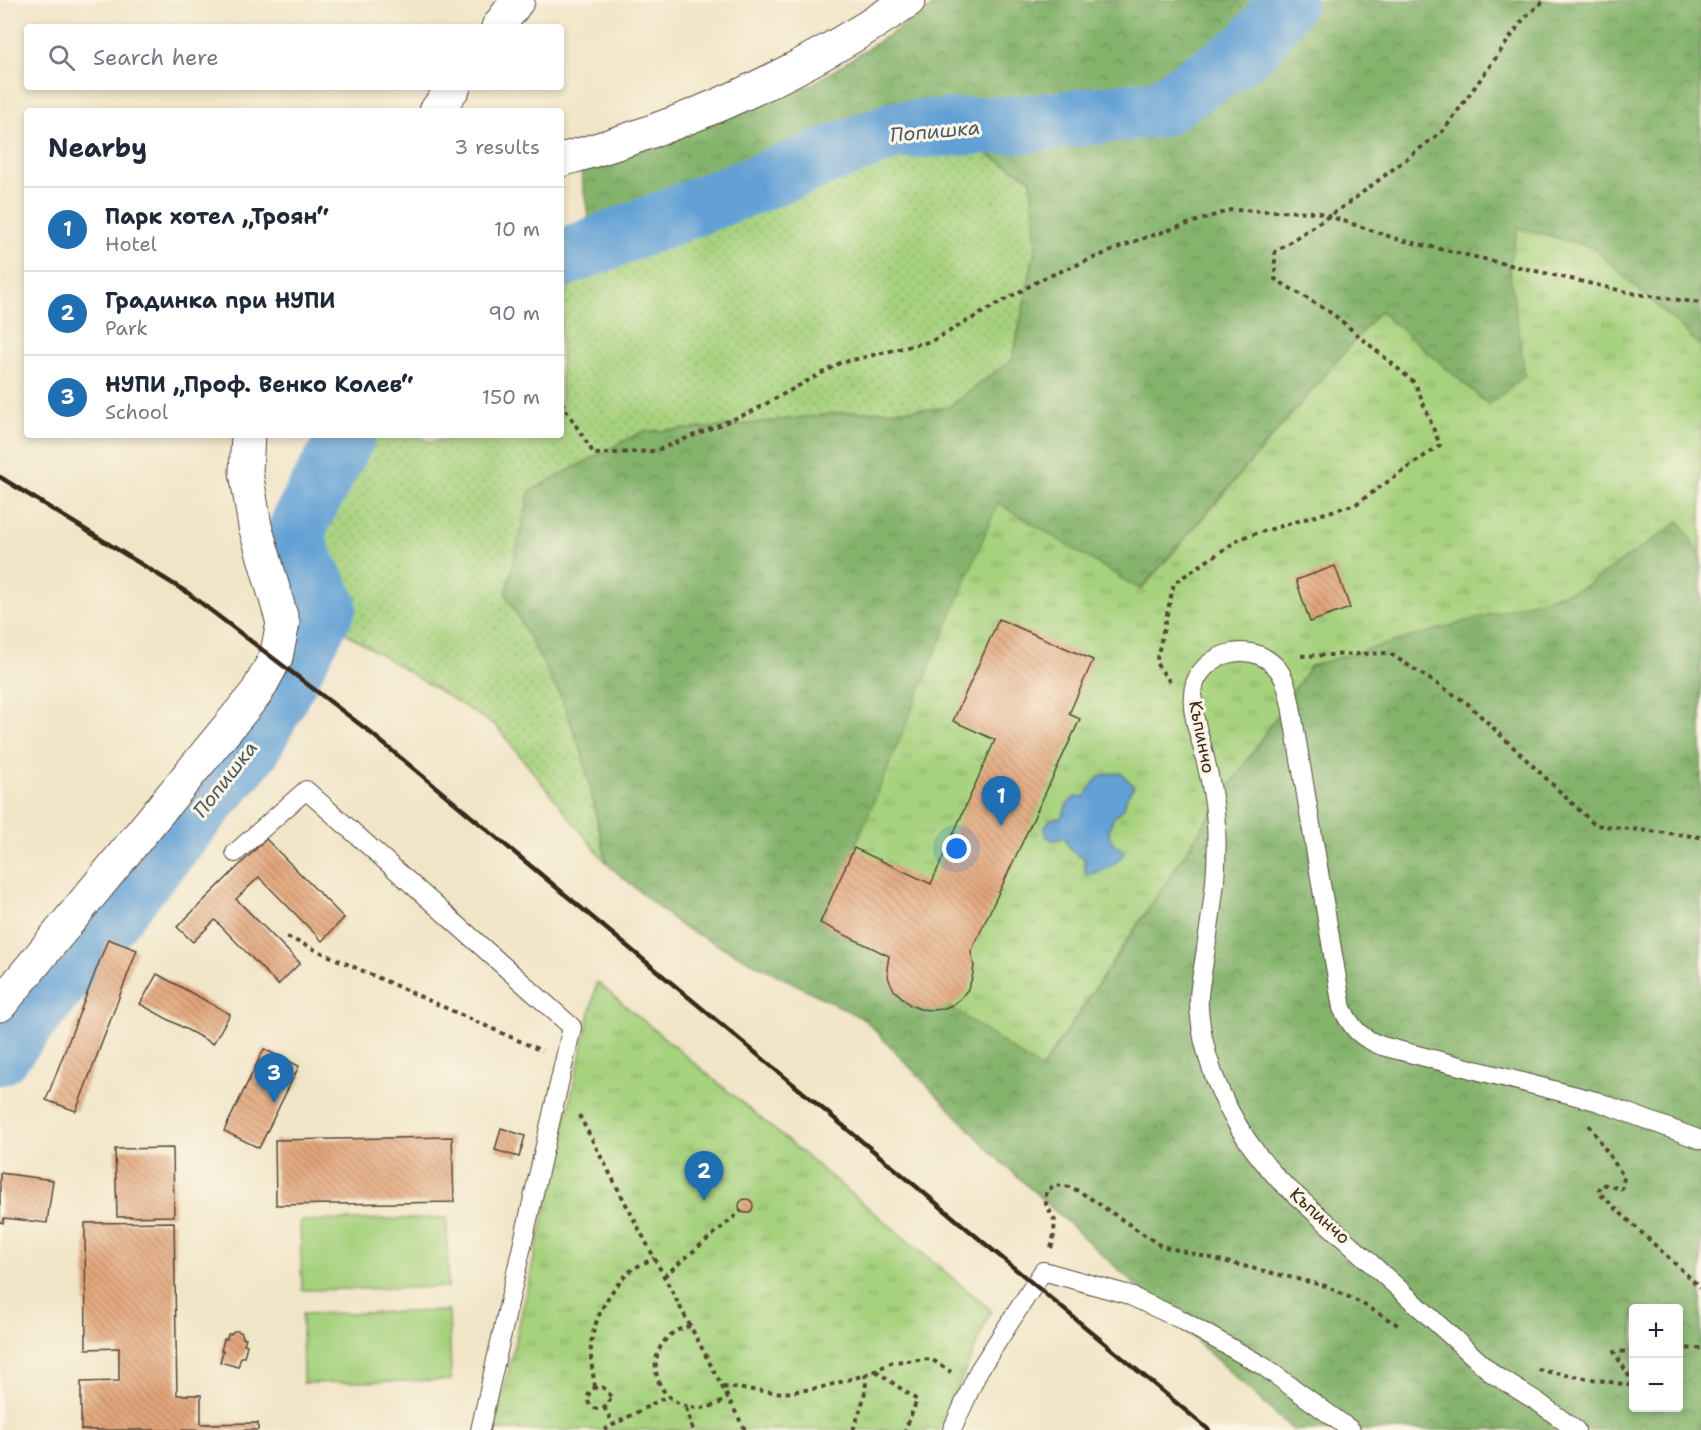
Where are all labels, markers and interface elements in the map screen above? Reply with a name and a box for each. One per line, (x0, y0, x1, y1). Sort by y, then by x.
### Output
search box (24, 24, 564, 90)
icon: search (45, 41, 78, 74)
text: Search here (93, 43, 219, 72)
water label: Попишка (889, 114, 981, 148)
text: Nearby (48, 130, 147, 165)
text: 3 results (454, 134, 540, 160)
text: Парк хотел „Троян“ (105, 202, 329, 231)
text: 1 (63, 216, 72, 242)
text: 10 m (494, 216, 540, 242)
text: Hotel (105, 231, 157, 257)
text: Градинка при НУПИ (105, 286, 335, 315)
text: 2 (61, 300, 75, 326)
text: 90 m (488, 300, 540, 326)
text: Park (105, 315, 148, 341)
text: НУПИ „Проф. Венко Колев“ (105, 370, 413, 399)
text: 3 (61, 384, 75, 410)
text: 150 m (482, 384, 540, 410)
text: School (105, 399, 168, 425)
street label: Къпинчо (1183, 699, 1221, 775)
water label: Попишка (187, 735, 263, 823)
pin: 1 (982, 776, 1020, 826)
your location (942, 834, 971, 863)
pin: 3 (254, 1054, 294, 1103)
pin: 2 (684, 1152, 724, 1201)
street label: Къпинчо (1285, 1182, 1355, 1250)
map controls (1629, 1304, 1683, 1412)
button: + (1629, 1304, 1683, 1358)
button: − (1629, 1358, 1683, 1412)

